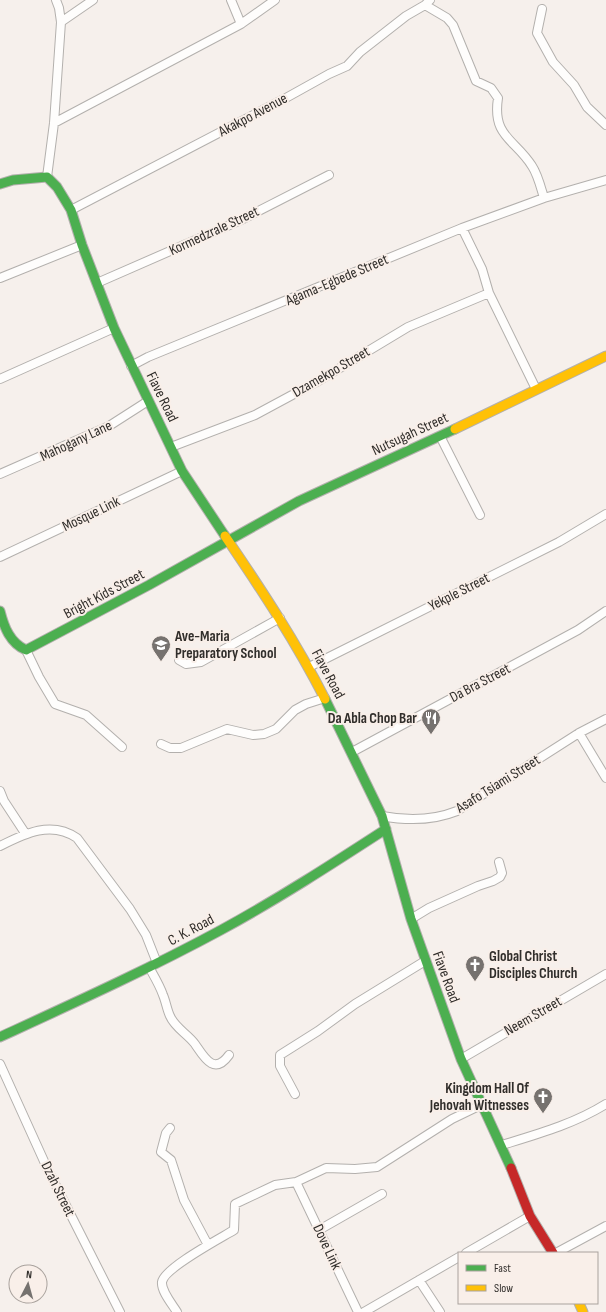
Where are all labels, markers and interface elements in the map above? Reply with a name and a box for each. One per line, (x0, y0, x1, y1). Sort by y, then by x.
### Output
street label: Akakpo Avenue (214, 89, 291, 142)
street label: Kormedzrale Street (166, 202, 262, 260)
street label: Agama-Egbede Street (282, 250, 392, 311)
street label: Dzamekpo Street (289, 342, 373, 402)
street label: Fiave Road (142, 369, 182, 425)
street label: Nutsugah Street (369, 408, 452, 460)
street label: Mahogany Lane (37, 416, 115, 466)
street label: Mosque Link (59, 492, 123, 536)
street label: Bright Kids Street (60, 565, 148, 623)
street label: Yekple Street (425, 568, 493, 616)
place label: Ave-Maria Preparatory School (174, 627, 276, 663)
school or university icon: Ave-Maria Preparatory School (150, 634, 172, 662)
street label: Fiave Road (307, 646, 349, 702)
street label: Da Bra Street (446, 659, 514, 707)
restaurant icon: Da Abla Chop Bar (420, 707, 442, 735)
place label: Da Abla Chop Bar (328, 709, 417, 728)
street label: Asafo Tsiami Street (451, 750, 544, 818)
street label: C. K. Road (165, 910, 217, 950)
place label: Global Christ Disciples Church (489, 947, 577, 983)
street label: Fiave Road (428, 949, 464, 1005)
church icon: Global Christ Disciples Church (464, 954, 486, 982)
street label: Neem Street (501, 992, 566, 1040)
place label: Kingdom Hall Of Jehovah Witnesses (429, 1079, 529, 1115)
church icon: Kingdom Hall Of Jehovah Witnesses (532, 1086, 554, 1114)
street label: Dzah Street (37, 1158, 80, 1220)
street label: Dove Link (308, 1221, 346, 1273)
legend (458, 1252, 598, 1304)
text: Fast (494, 1261, 511, 1276)
north arrow (8, 1264, 48, 1304)
text: N (25, 1268, 33, 1281)
text: Slow (494, 1281, 513, 1296)

